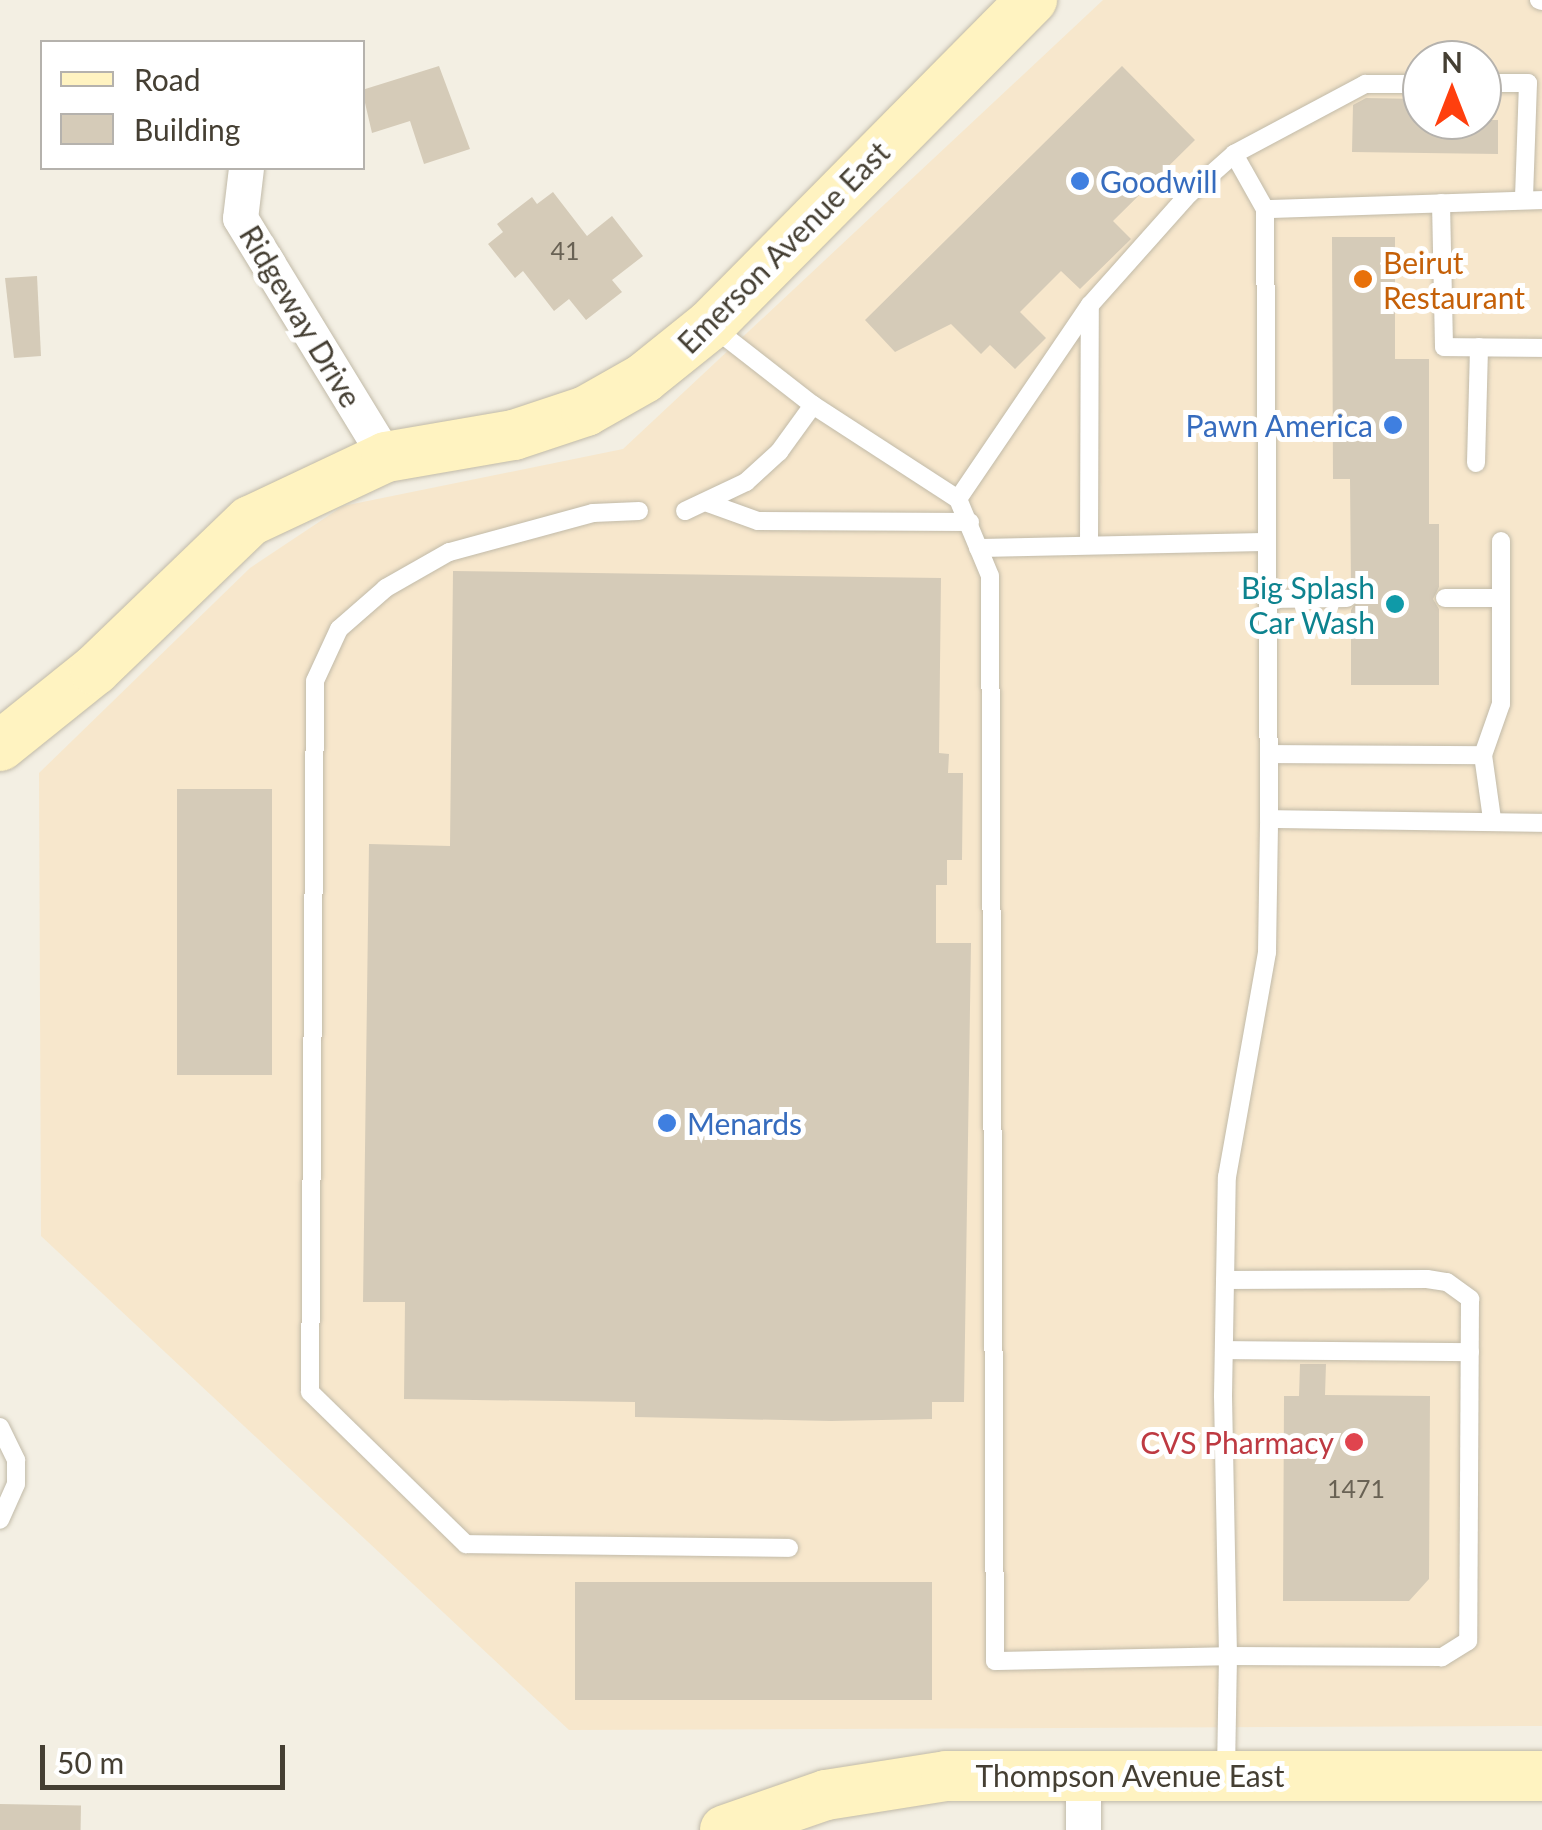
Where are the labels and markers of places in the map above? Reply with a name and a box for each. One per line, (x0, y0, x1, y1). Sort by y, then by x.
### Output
place label: Goodwill (1100, 163, 1217, 199)
marker: Goodwill (1069, 170, 1091, 192)
place label: Beirut Restaurant (1383, 244, 1525, 314)
marker: Beirut Restaurant (1352, 268, 1374, 290)
place label: Pawn America (1185, 407, 1373, 443)
marker: Pawn America (1382, 414, 1404, 436)
place label: Big Splash Car Wash (1241, 569, 1375, 640)
marker: Big Splash Car Wash (1384, 593, 1406, 615)
place label: Menards (687, 1105, 802, 1141)
marker: Menards (656, 1112, 678, 1134)
place label: CVS Pharmacy (1140, 1424, 1334, 1460)
marker: CVS Pharmacy (1343, 1431, 1365, 1453)

